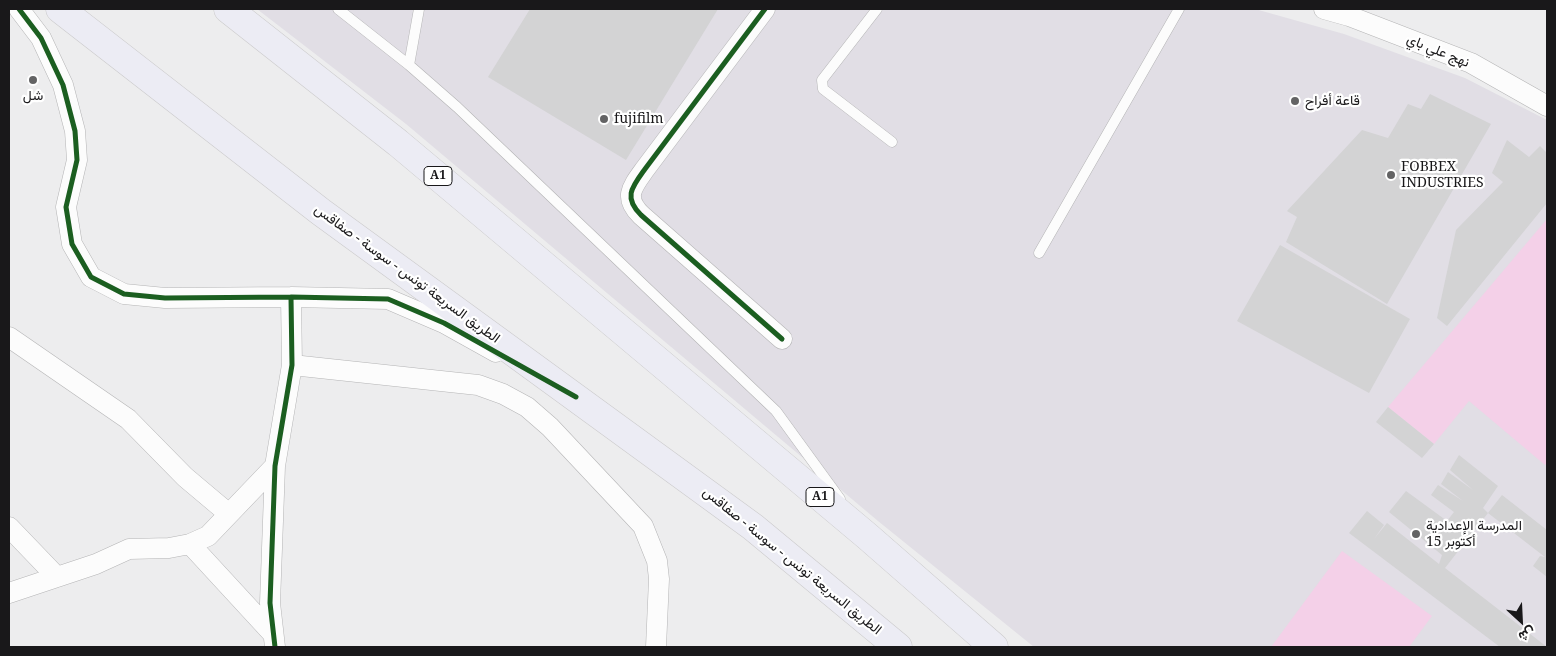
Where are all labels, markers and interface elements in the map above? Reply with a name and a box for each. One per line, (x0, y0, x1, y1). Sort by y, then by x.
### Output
street label: نهج علي باي (1404, 31, 1472, 71)
marker: شل (27, 74, 39, 86)
place label: شل (23, 88, 43, 104)
place label: قاعة أفراح (1305, 93, 1360, 109)
marker: قاعة أفراح (1289, 95, 1301, 107)
place label: fujifilm (614, 111, 664, 127)
marker: fujifilm (598, 113, 610, 125)
place label: FOBBEX INDUSTRIES (1401, 159, 1484, 192)
road number: A1 (424, 167, 452, 186)
marker: FOBBEX INDUSTRIES (1385, 169, 1397, 181)
street label: الطريق السريعة تونس - سوسة - صفاقس (311, 201, 503, 347)
street label: الطريق السريعة تونس - سوسة - صفاقس (699, 484, 885, 638)
road number: A1 (806, 488, 834, 507)
place label: المدرسة الإعدادية 15 أكتوبر (1426, 518, 1522, 550)
marker: المدرسة الإعدادية 15 أكتوبر (1410, 528, 1422, 540)
north arrow (1496, 596, 1546, 646)
text: ش (1516, 623, 1539, 647)

